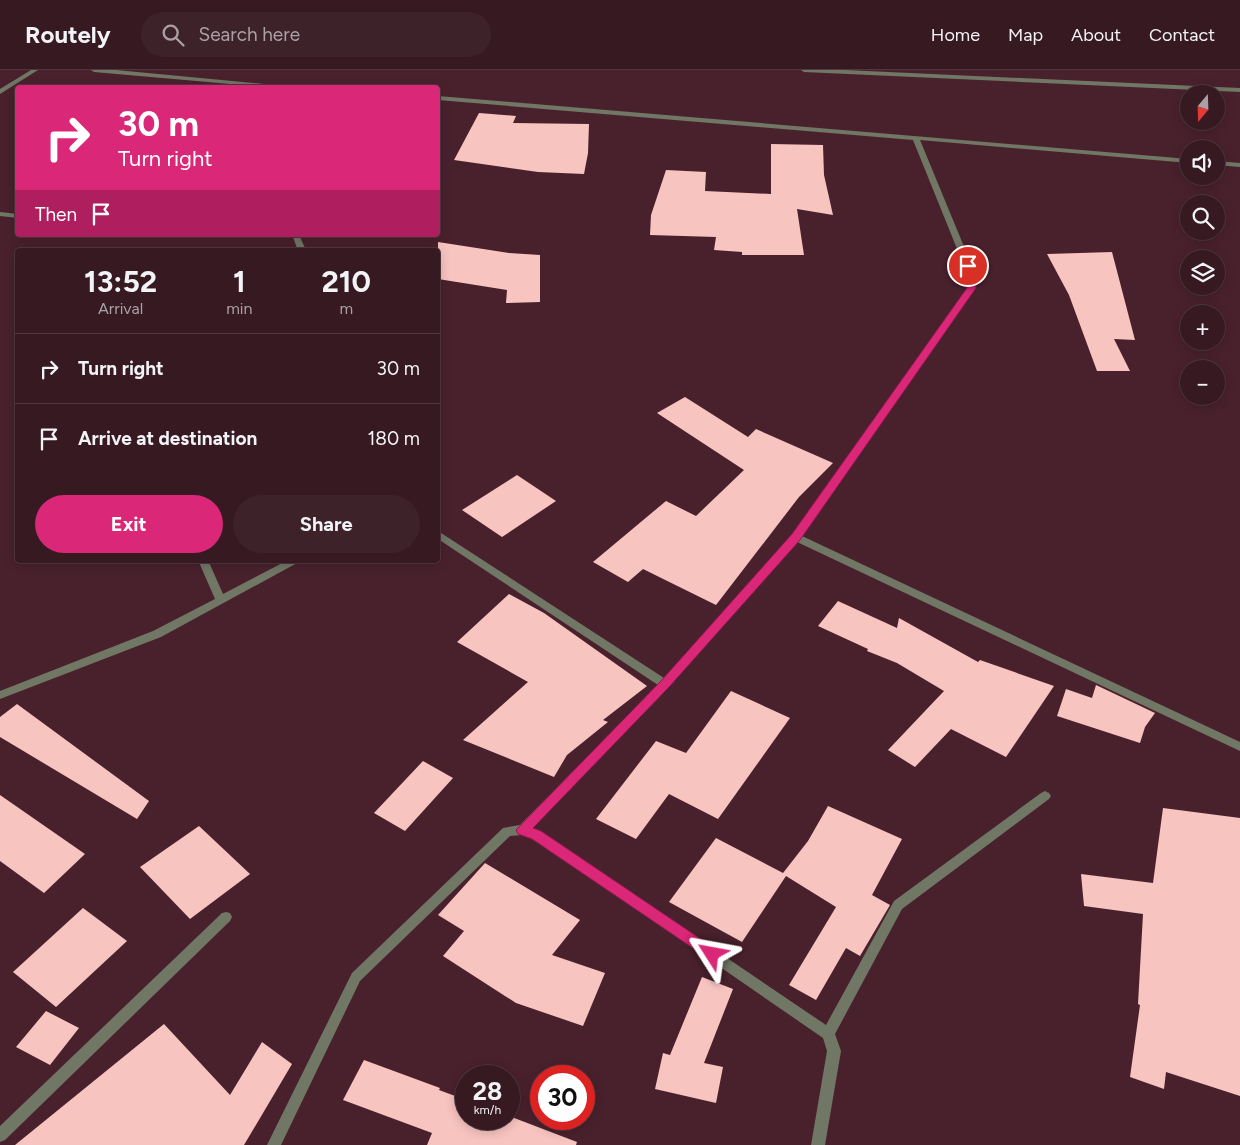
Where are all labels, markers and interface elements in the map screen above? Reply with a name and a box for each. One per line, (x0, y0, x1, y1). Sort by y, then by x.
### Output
search box (141, 12, 491, 57)
text: Routely (25, 20, 111, 49)
icon: search (159, 21, 187, 49)
text: Search here (199, 23, 300, 46)
text: Home (931, 24, 980, 46)
text: Map (1008, 24, 1043, 46)
text: About (1071, 24, 1121, 46)
text: Contact (1149, 24, 1215, 46)
north arrow (1180, 85, 1225, 130)
map controls (1180, 85, 1225, 405)
text: 30 m (118, 103, 199, 145)
icon: right (35, 105, 100, 170)
button: sound (1180, 140, 1225, 185)
text: Turn right (118, 145, 213, 172)
button: search (1180, 195, 1225, 240)
icon: arrive (87, 200, 115, 228)
text: Then (35, 203, 77, 226)
pin (947, 245, 989, 287)
button: layers (1180, 250, 1225, 295)
icon: arrive (954, 252, 982, 280)
text: 13:52 (84, 263, 157, 300)
text: 1 (233, 263, 246, 300)
text: 210 (321, 263, 371, 300)
text: Arrival (98, 299, 143, 318)
text: min (226, 299, 252, 318)
text: m (339, 299, 353, 318)
button: + (1180, 305, 1225, 350)
icon: right (35, 355, 63, 383)
text: Turn right (78, 357, 164, 380)
text: 30 m (377, 357, 420, 380)
button: − (1180, 360, 1225, 405)
icon: arrive (35, 425, 63, 453)
text: Arrive at destination (78, 427, 257, 450)
text: 180 m (367, 427, 420, 450)
button: Exit (35, 495, 223, 553)
button: Share (233, 495, 420, 553)
position arrow (685, 927, 737, 979)
speed limit sign: 30 (530, 1065, 595, 1130)
text: 28 (473, 1076, 502, 1106)
text: km/h (474, 1103, 501, 1117)

